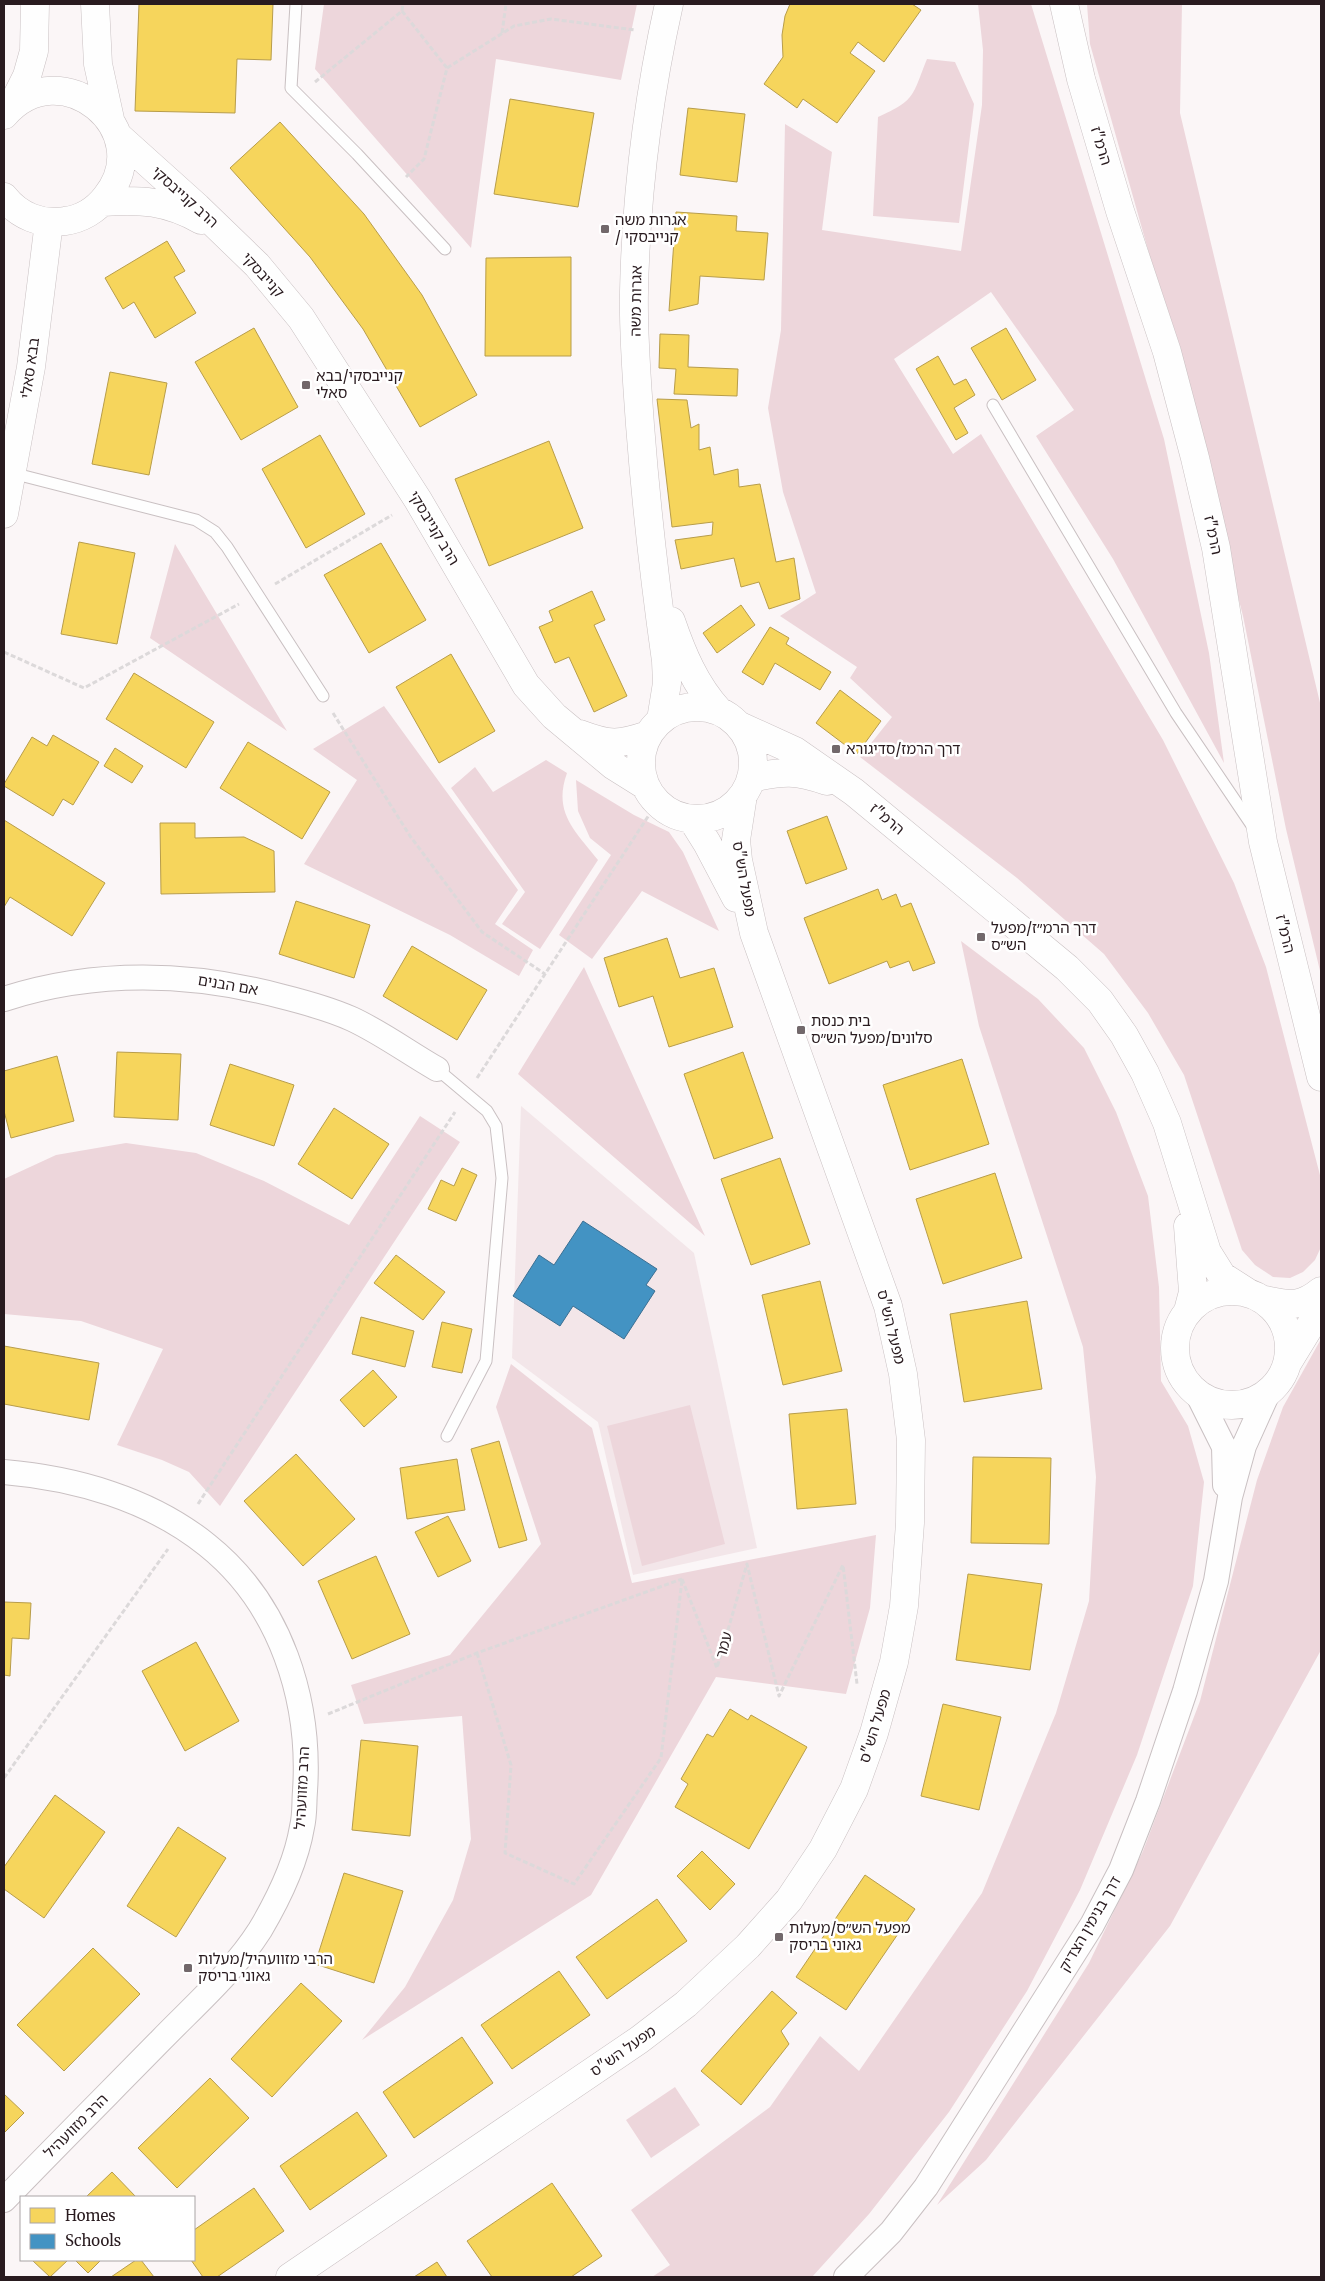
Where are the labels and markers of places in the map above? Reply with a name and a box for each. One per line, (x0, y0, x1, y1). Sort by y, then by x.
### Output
place label: אגרות משה / קנייבסקי (615, 210, 687, 246)
marker: אגרות משה / קנייבסקי (599, 223, 611, 235)
place label: קנייבסקי/בבא סאלי (316, 366, 403, 402)
marker: קנייבסקי/בבא סאלי (300, 379, 312, 391)
place label: דרך הרמז/סדיגורא (846, 739, 960, 758)
marker: דרך הרמז/סדיגורא (830, 743, 842, 755)
place label: דרך הרמ״ז/מפעל הש״ס (991, 918, 1096, 954)
marker: דרך הרמ״ז/מפעל הש״ס (975, 931, 987, 943)
place label: בית כנסת סלונים/מפעל הש״ס (811, 1011, 933, 1047)
marker: בית כנסת סלונים/מפעל הש״ס (795, 1024, 807, 1036)
place label: מפעל הש״ס/מעלות גאוני בריסק (789, 1918, 911, 1954)
marker: מפעל הש״ס/מעלות גאוני בריסק (773, 1931, 785, 1943)
place label: הרבי מזוועהיל/מעלות גאוני בריסק (198, 1949, 333, 1985)
marker: הרבי מזוועהיל/מעלות גאוני בריסק (182, 1962, 194, 1974)

